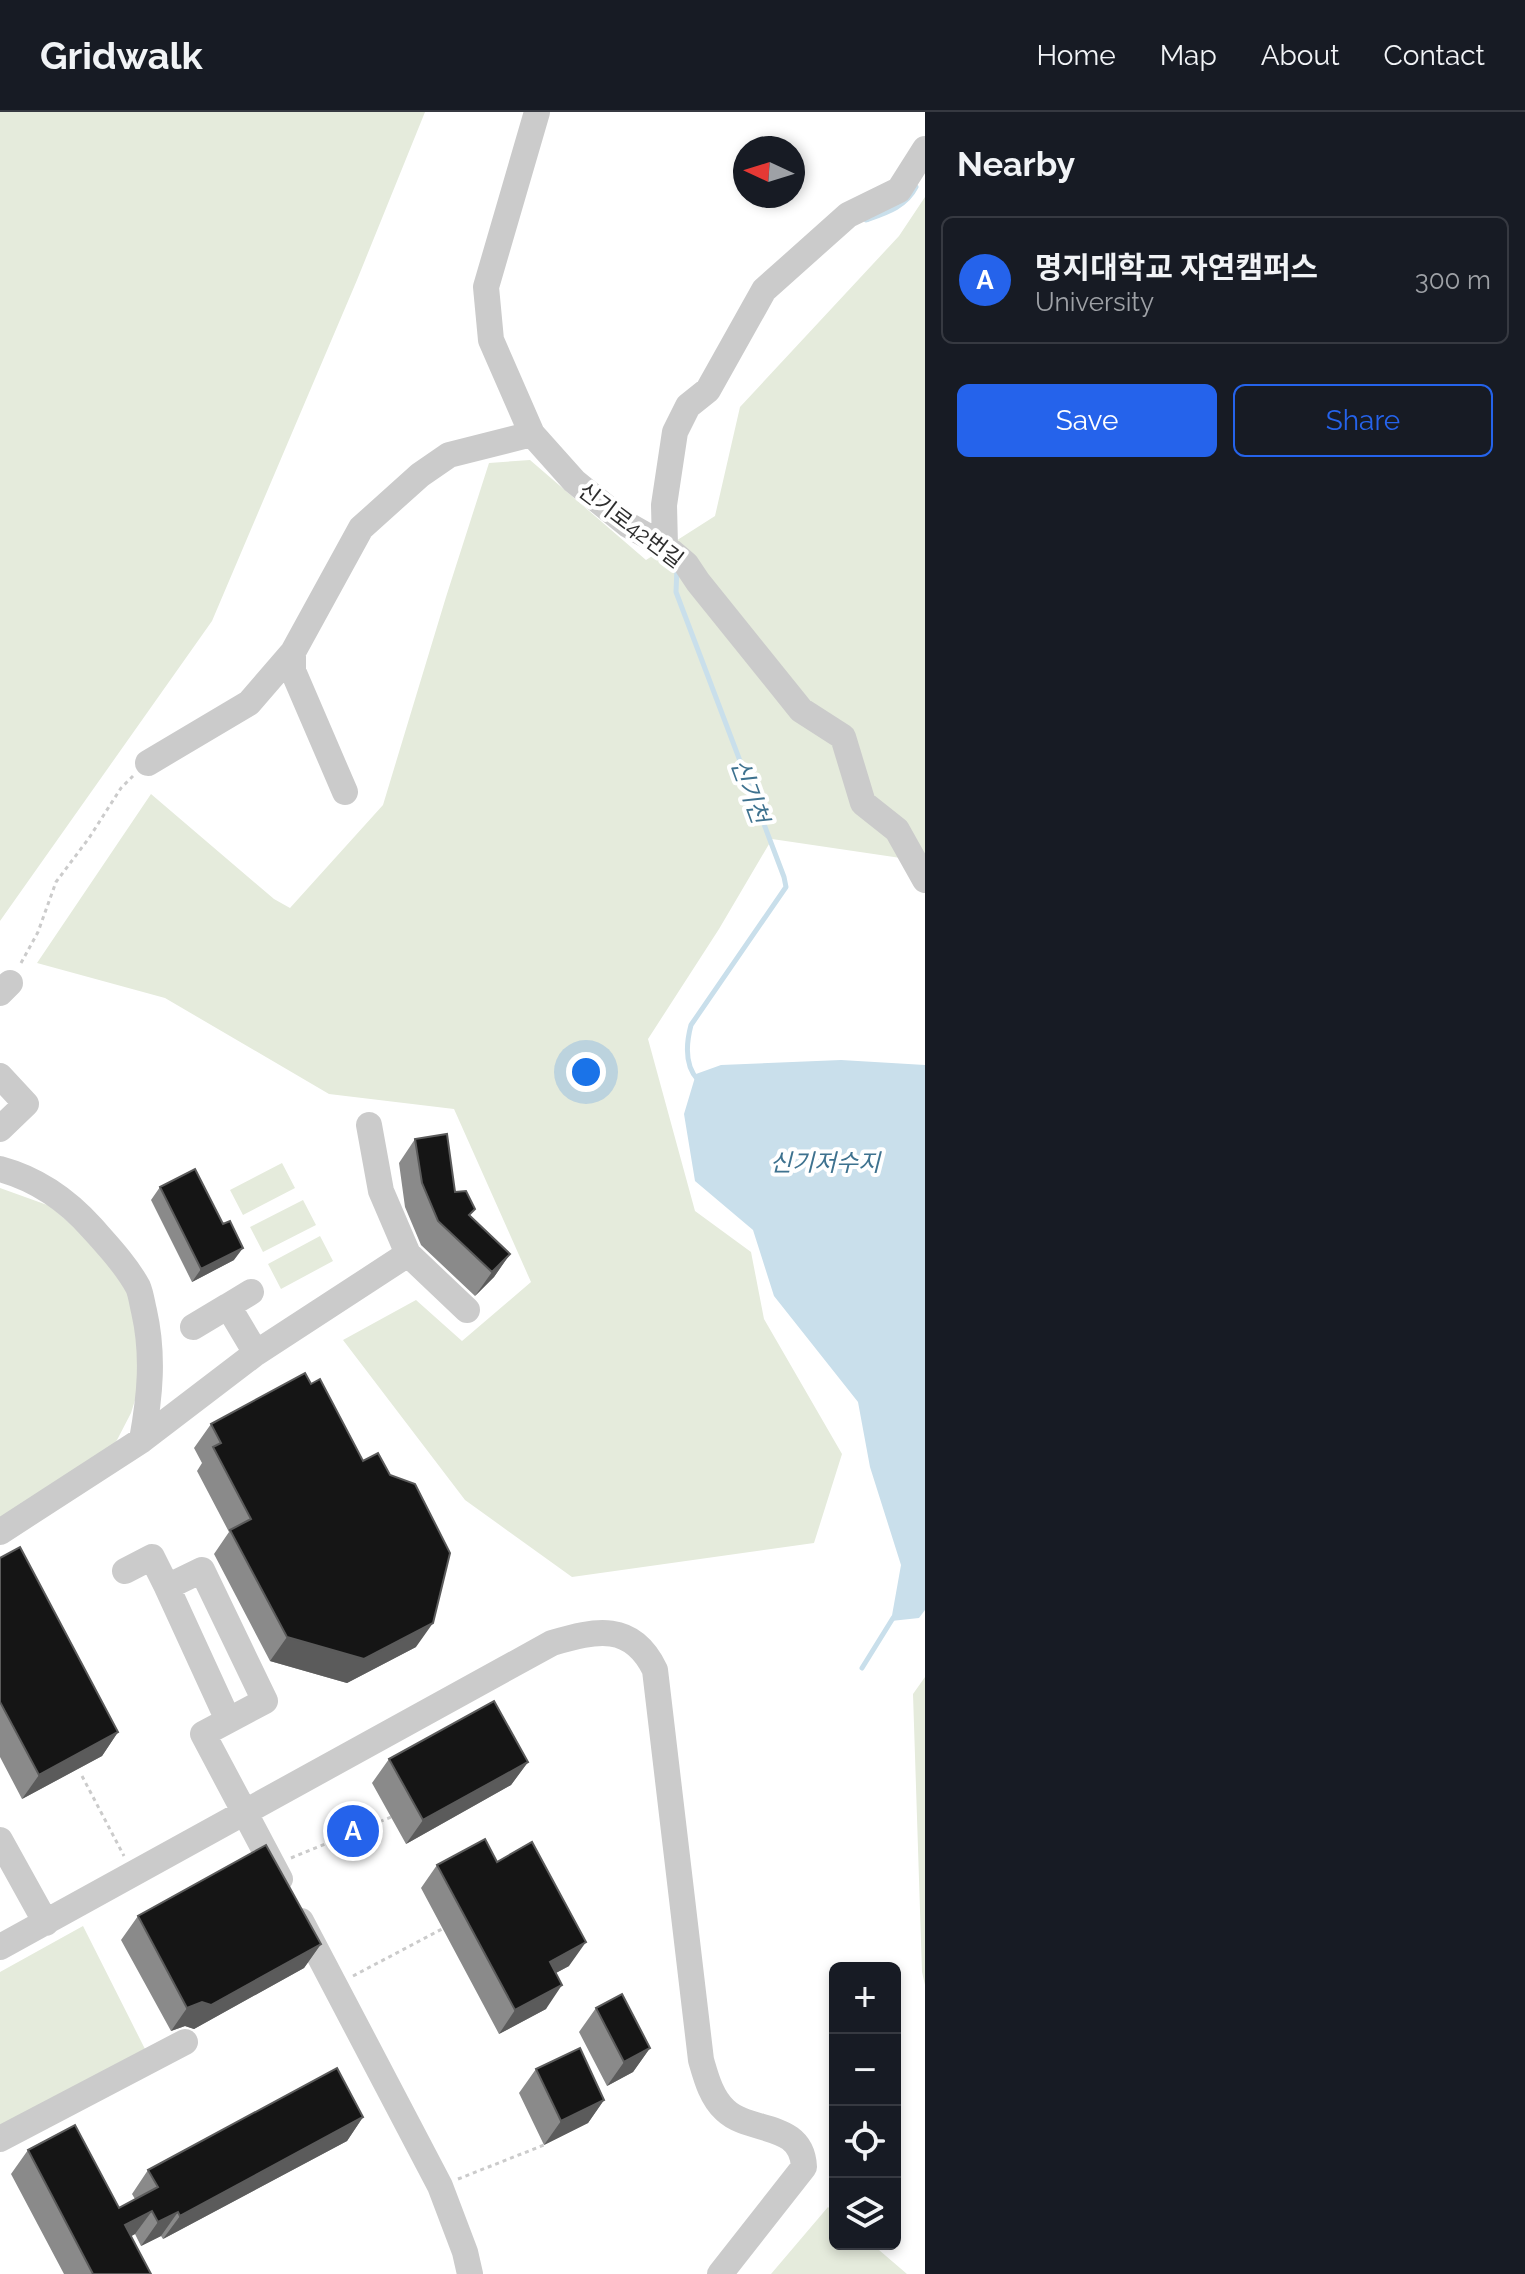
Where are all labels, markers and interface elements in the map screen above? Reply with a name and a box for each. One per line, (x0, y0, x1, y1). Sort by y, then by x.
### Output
text: Gridwalk (40, 33, 203, 78)
text: Home (1036, 39, 1116, 72)
text: Map (1160, 39, 1217, 72)
text: About (1261, 39, 1340, 72)
text: Contact (1384, 39, 1485, 72)
north arrow (733, 136, 805, 208)
text: Nearby (957, 144, 1075, 184)
text: 명지대학교 자연캠퍼스 (1035, 250, 1318, 285)
text: A (976, 265, 994, 295)
text: 300 m (1415, 265, 1491, 295)
text: University (1035, 287, 1154, 317)
button: Save (957, 384, 1217, 457)
button: Share (1233, 384, 1493, 457)
street label: 신기로42번길 (573, 477, 689, 573)
water label: 신기천 (725, 755, 776, 830)
your location (566, 1052, 606, 1092)
water label: 신기저수지 (770, 1148, 882, 1177)
pin: A (327, 1801, 379, 1861)
map controls (829, 1962, 901, 2250)
button: + (829, 1962, 901, 2034)
button: − (829, 2034, 901, 2106)
button: locate (829, 2106, 901, 2178)
button: layers (829, 2178, 901, 2250)

